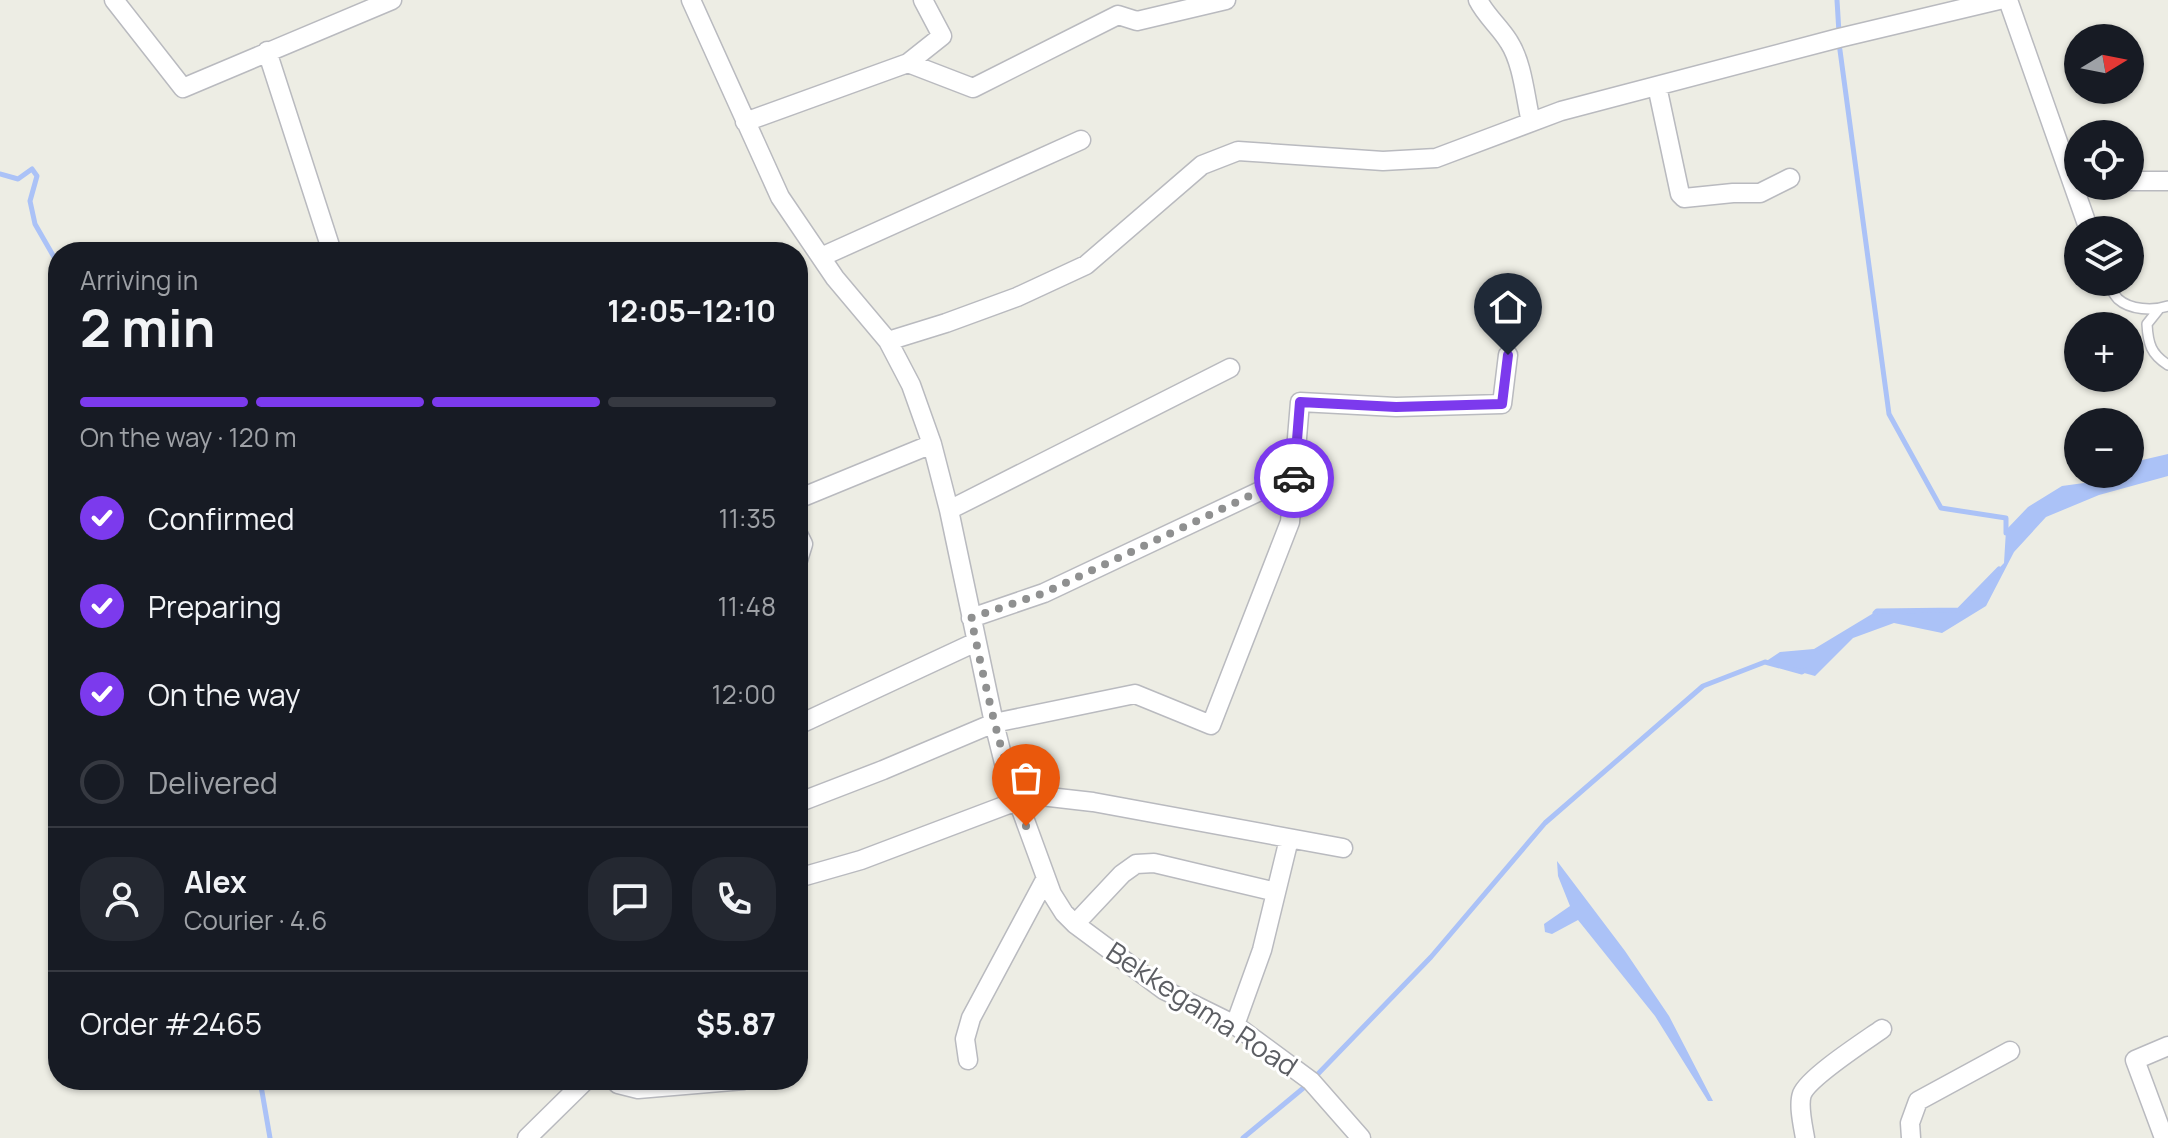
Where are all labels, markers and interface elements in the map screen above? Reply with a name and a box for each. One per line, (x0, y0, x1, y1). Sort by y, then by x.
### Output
north arrow (2064, 24, 2144, 104)
map controls (2064, 24, 2144, 488)
button: locate (2064, 120, 2144, 200)
button: layers (2064, 216, 2144, 296)
text: Arriving in (80, 262, 198, 298)
pin (1474, 273, 1542, 355)
icon: home (1486, 285, 1530, 329)
text: 12:05–12:10 (607, 290, 776, 331)
text: 2 min (80, 292, 215, 363)
button: + (2064, 312, 2144, 392)
button: − (2064, 408, 2144, 488)
text: On the way · 120 m (80, 419, 297, 455)
courier (1254, 438, 1334, 518)
icon: car (1272, 456, 1316, 500)
icon: check (80, 496, 124, 540)
text: Confirmed (148, 498, 295, 539)
text: 11:35 (719, 500, 776, 536)
icon: check (80, 584, 124, 628)
text: Preparing (148, 586, 282, 627)
text: 11:48 (718, 588, 776, 624)
icon: check (80, 672, 124, 716)
text: On the way (148, 674, 301, 715)
text: 12:00 (712, 676, 776, 712)
pin (992, 744, 1060, 826)
icon: bag (1004, 756, 1048, 800)
text: Delivered (148, 762, 278, 803)
button: person (80, 857, 164, 941)
button: chat (588, 857, 672, 941)
button: phone (692, 857, 776, 941)
text: Alex (184, 861, 247, 902)
text: Courier · 4.6 (184, 902, 327, 938)
street label: Bekkegama Road (1100, 932, 1305, 1084)
text: Order #2465 (80, 1003, 262, 1044)
text: $5.87 (696, 1003, 776, 1044)

